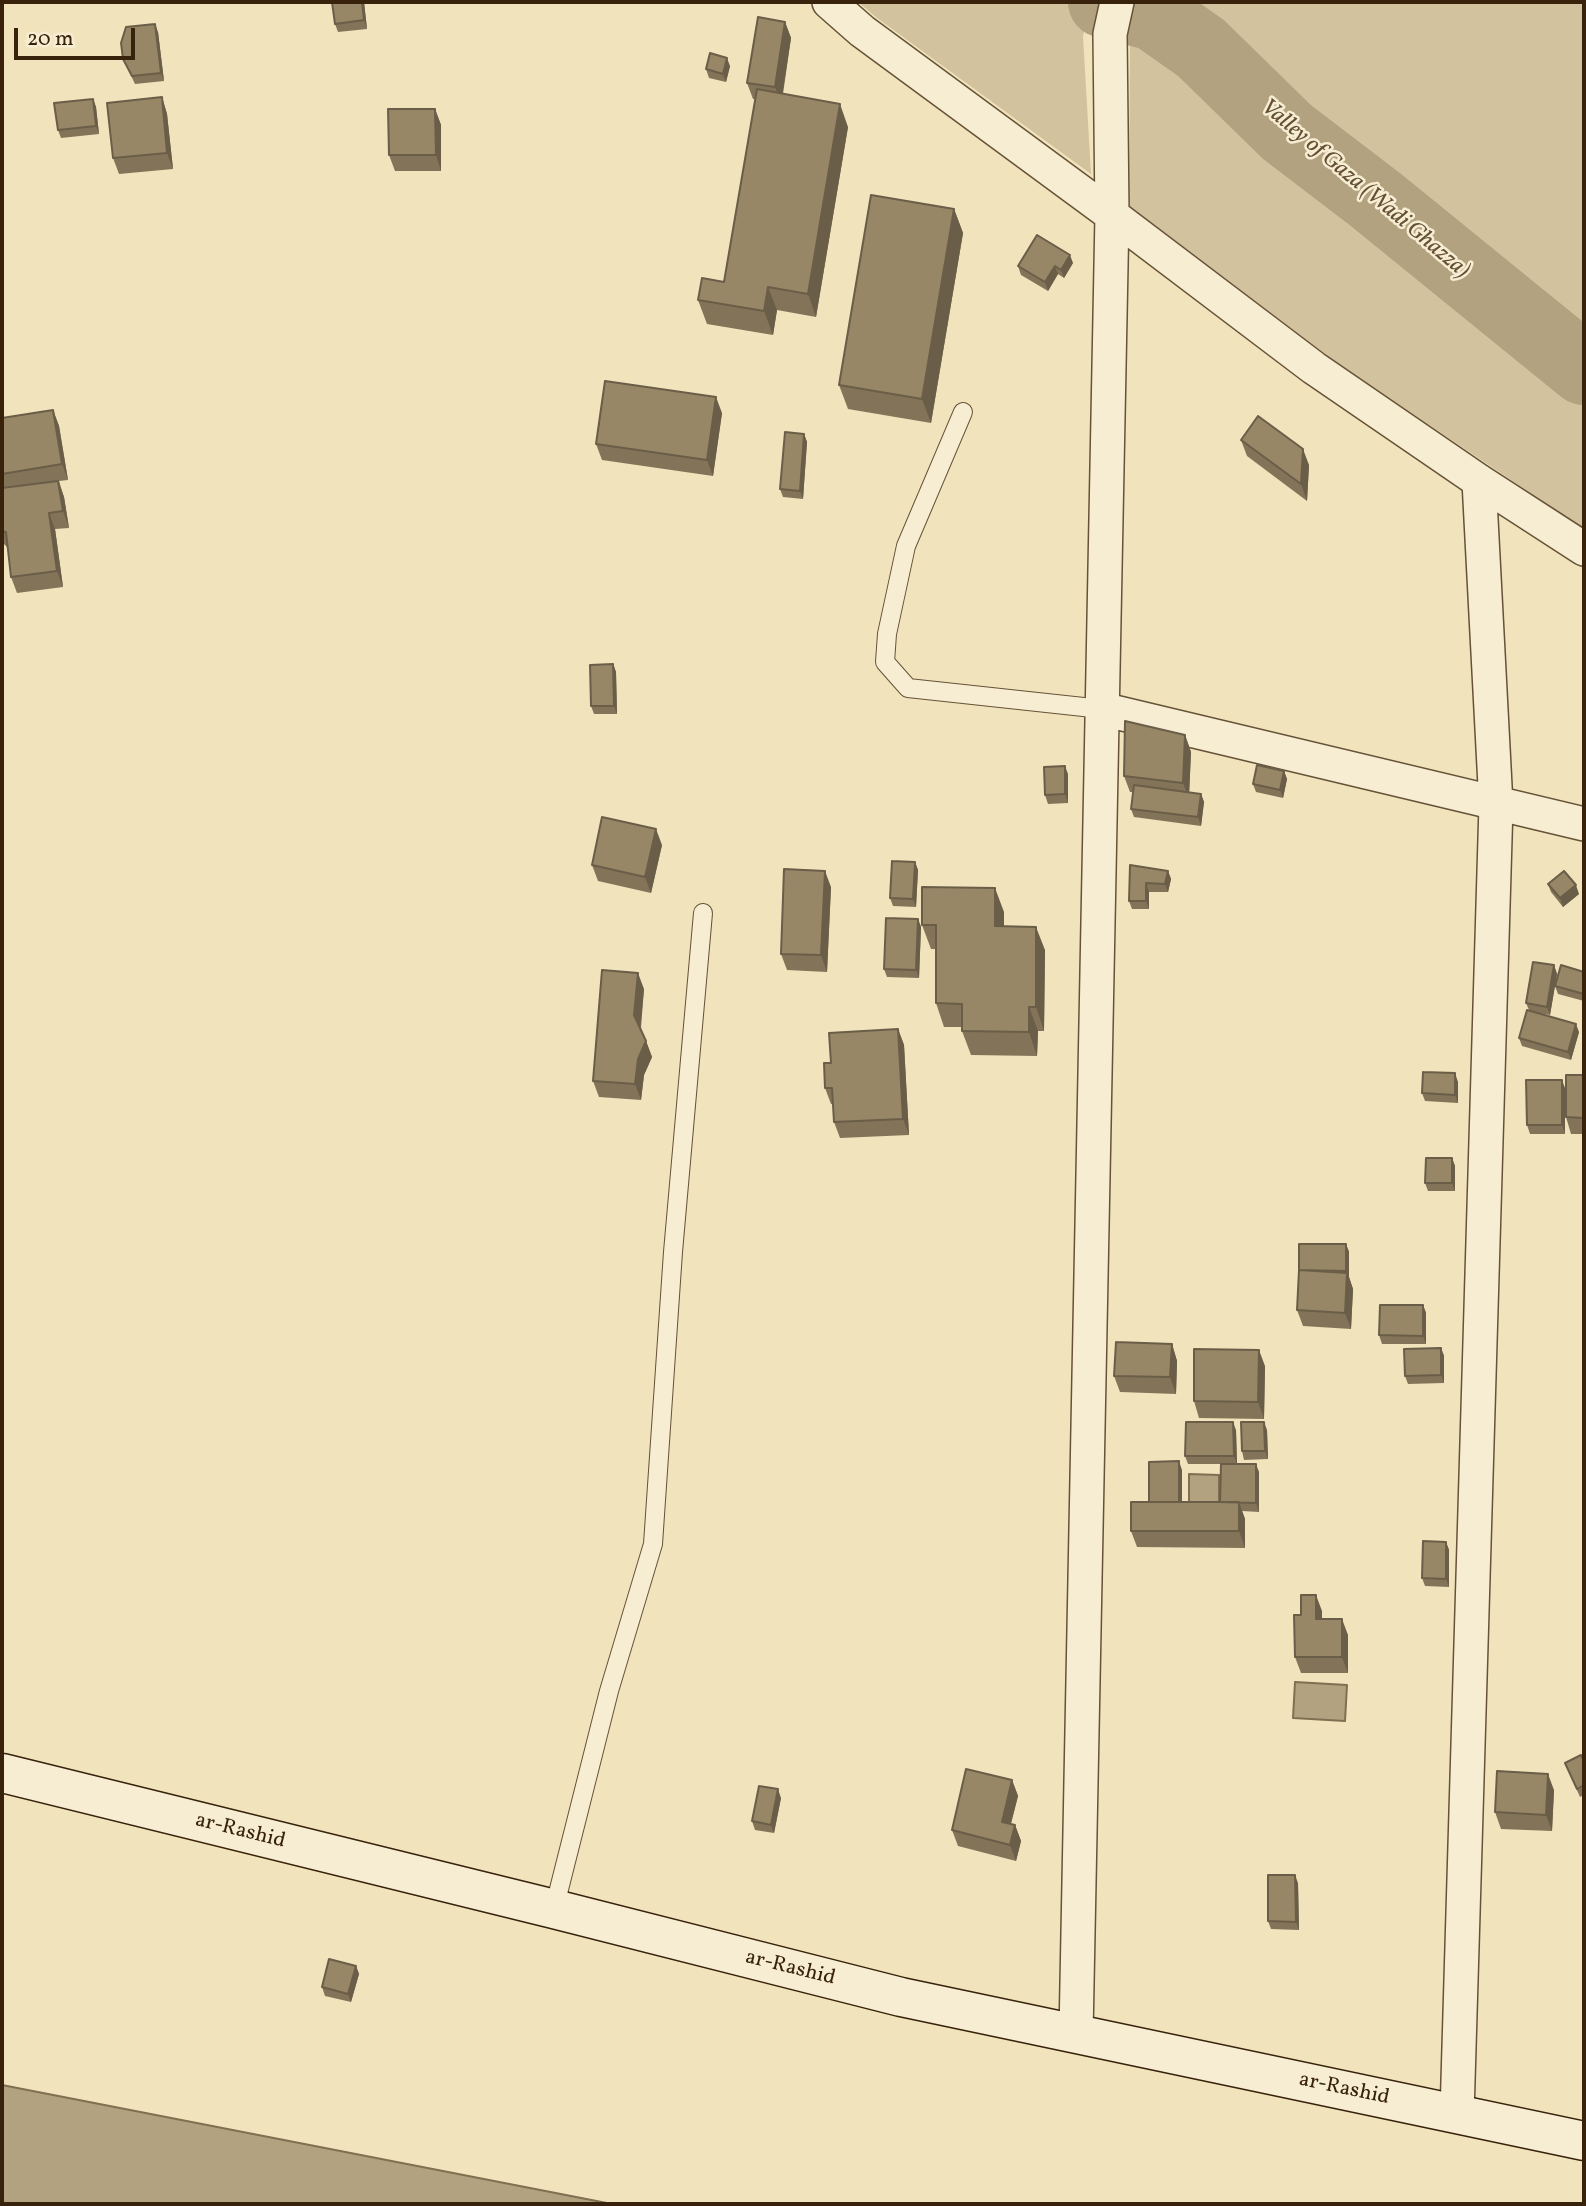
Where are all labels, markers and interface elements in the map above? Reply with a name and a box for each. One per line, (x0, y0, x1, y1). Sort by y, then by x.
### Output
scale bar (18, 14, 138, 58)
text: 20 m (27, 25, 73, 54)
water label: Valley of Gaza (Wadi Ghazza) (1254, 94, 1474, 286)
street label: ar-Rashid (192, 1809, 288, 1855)
street label: ar-Rashid (742, 1946, 838, 1992)
street label: ar-Rashid (1296, 2068, 1392, 2112)

